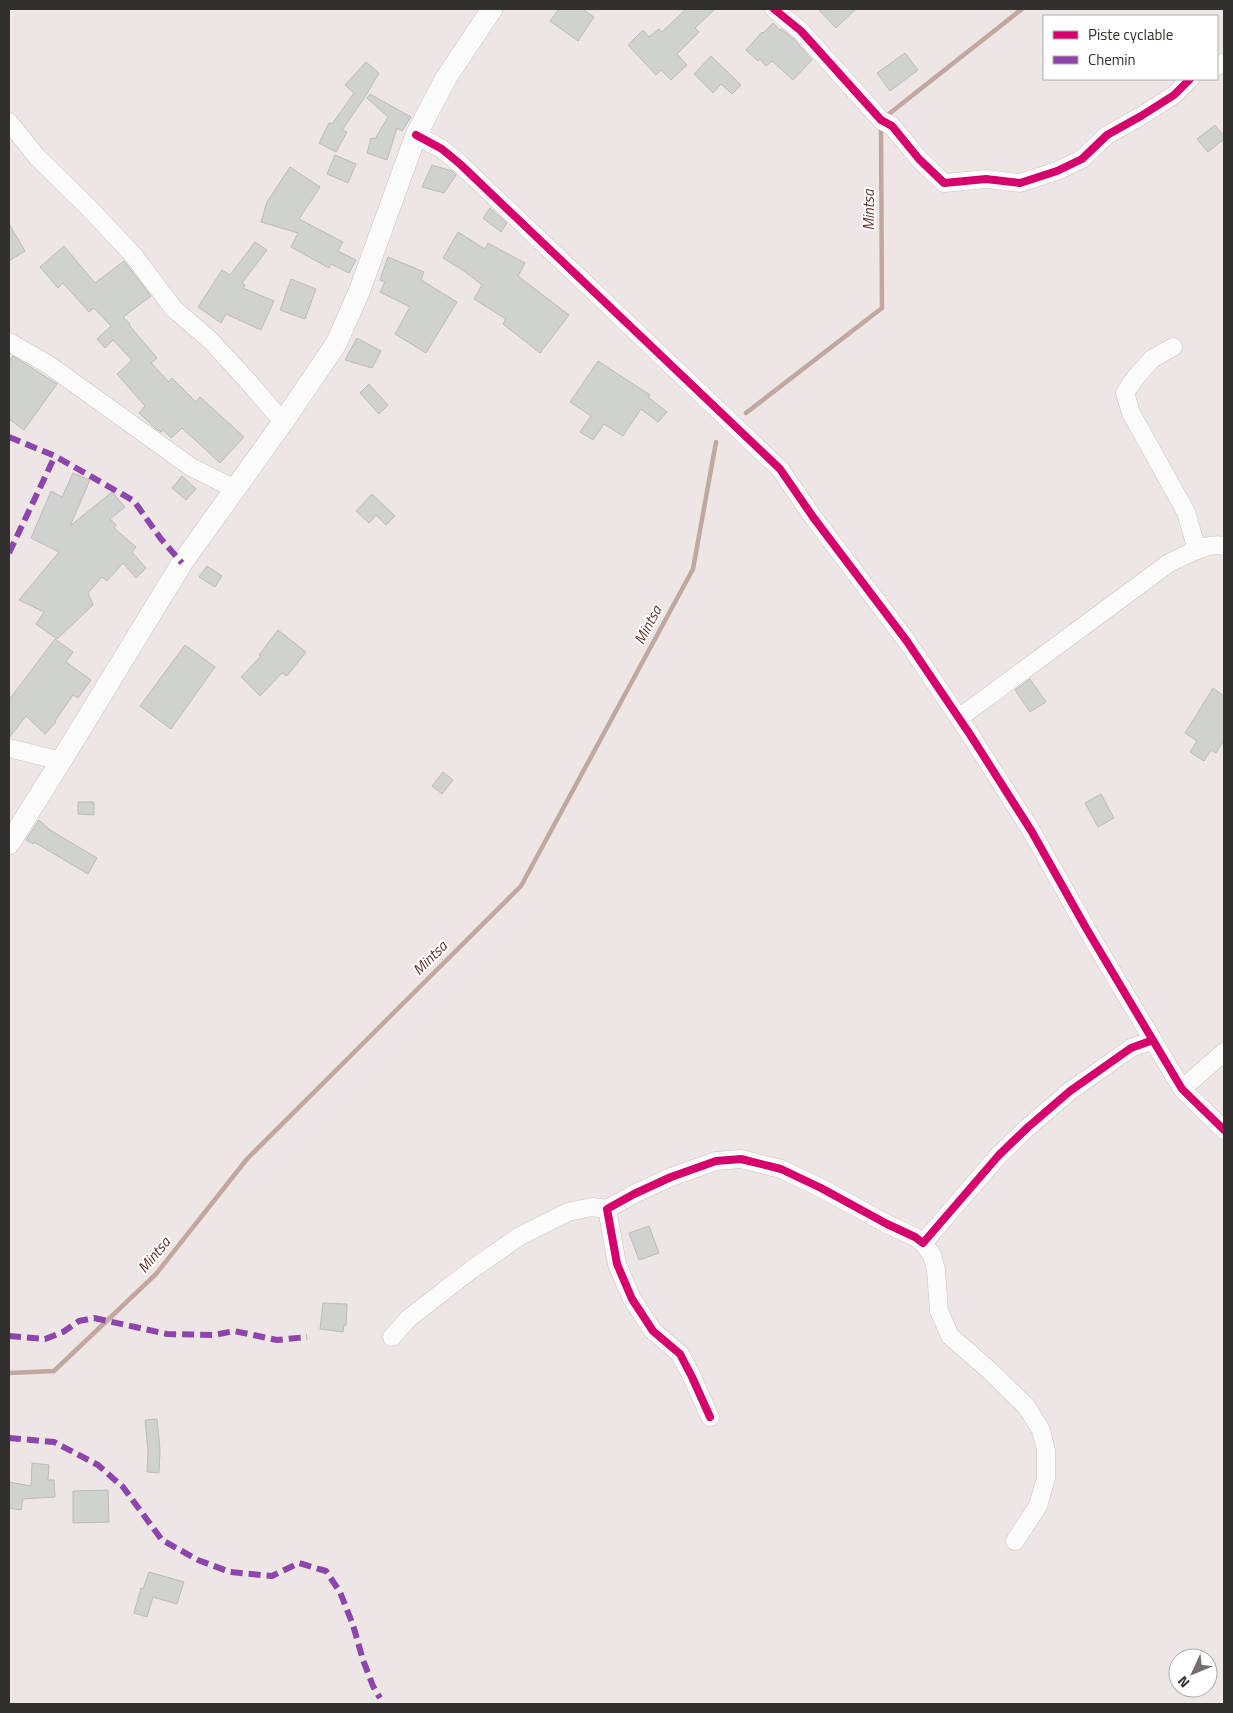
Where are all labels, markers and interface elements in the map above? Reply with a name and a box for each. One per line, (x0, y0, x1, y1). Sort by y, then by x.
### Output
legend (1043, 15, 1218, 80)
text: Piste cyclable (1088, 23, 1173, 46)
text: Chemin (1088, 48, 1136, 71)
water label: Mintsa (857, 188, 880, 230)
water label: Mintsa (628, 600, 668, 648)
water label: Mintsa (407, 934, 453, 980)
water label: Mintsa (132, 1230, 177, 1278)
north arrow (1168, 1648, 1218, 1698)
text: N (1172, 1672, 1194, 1693)

